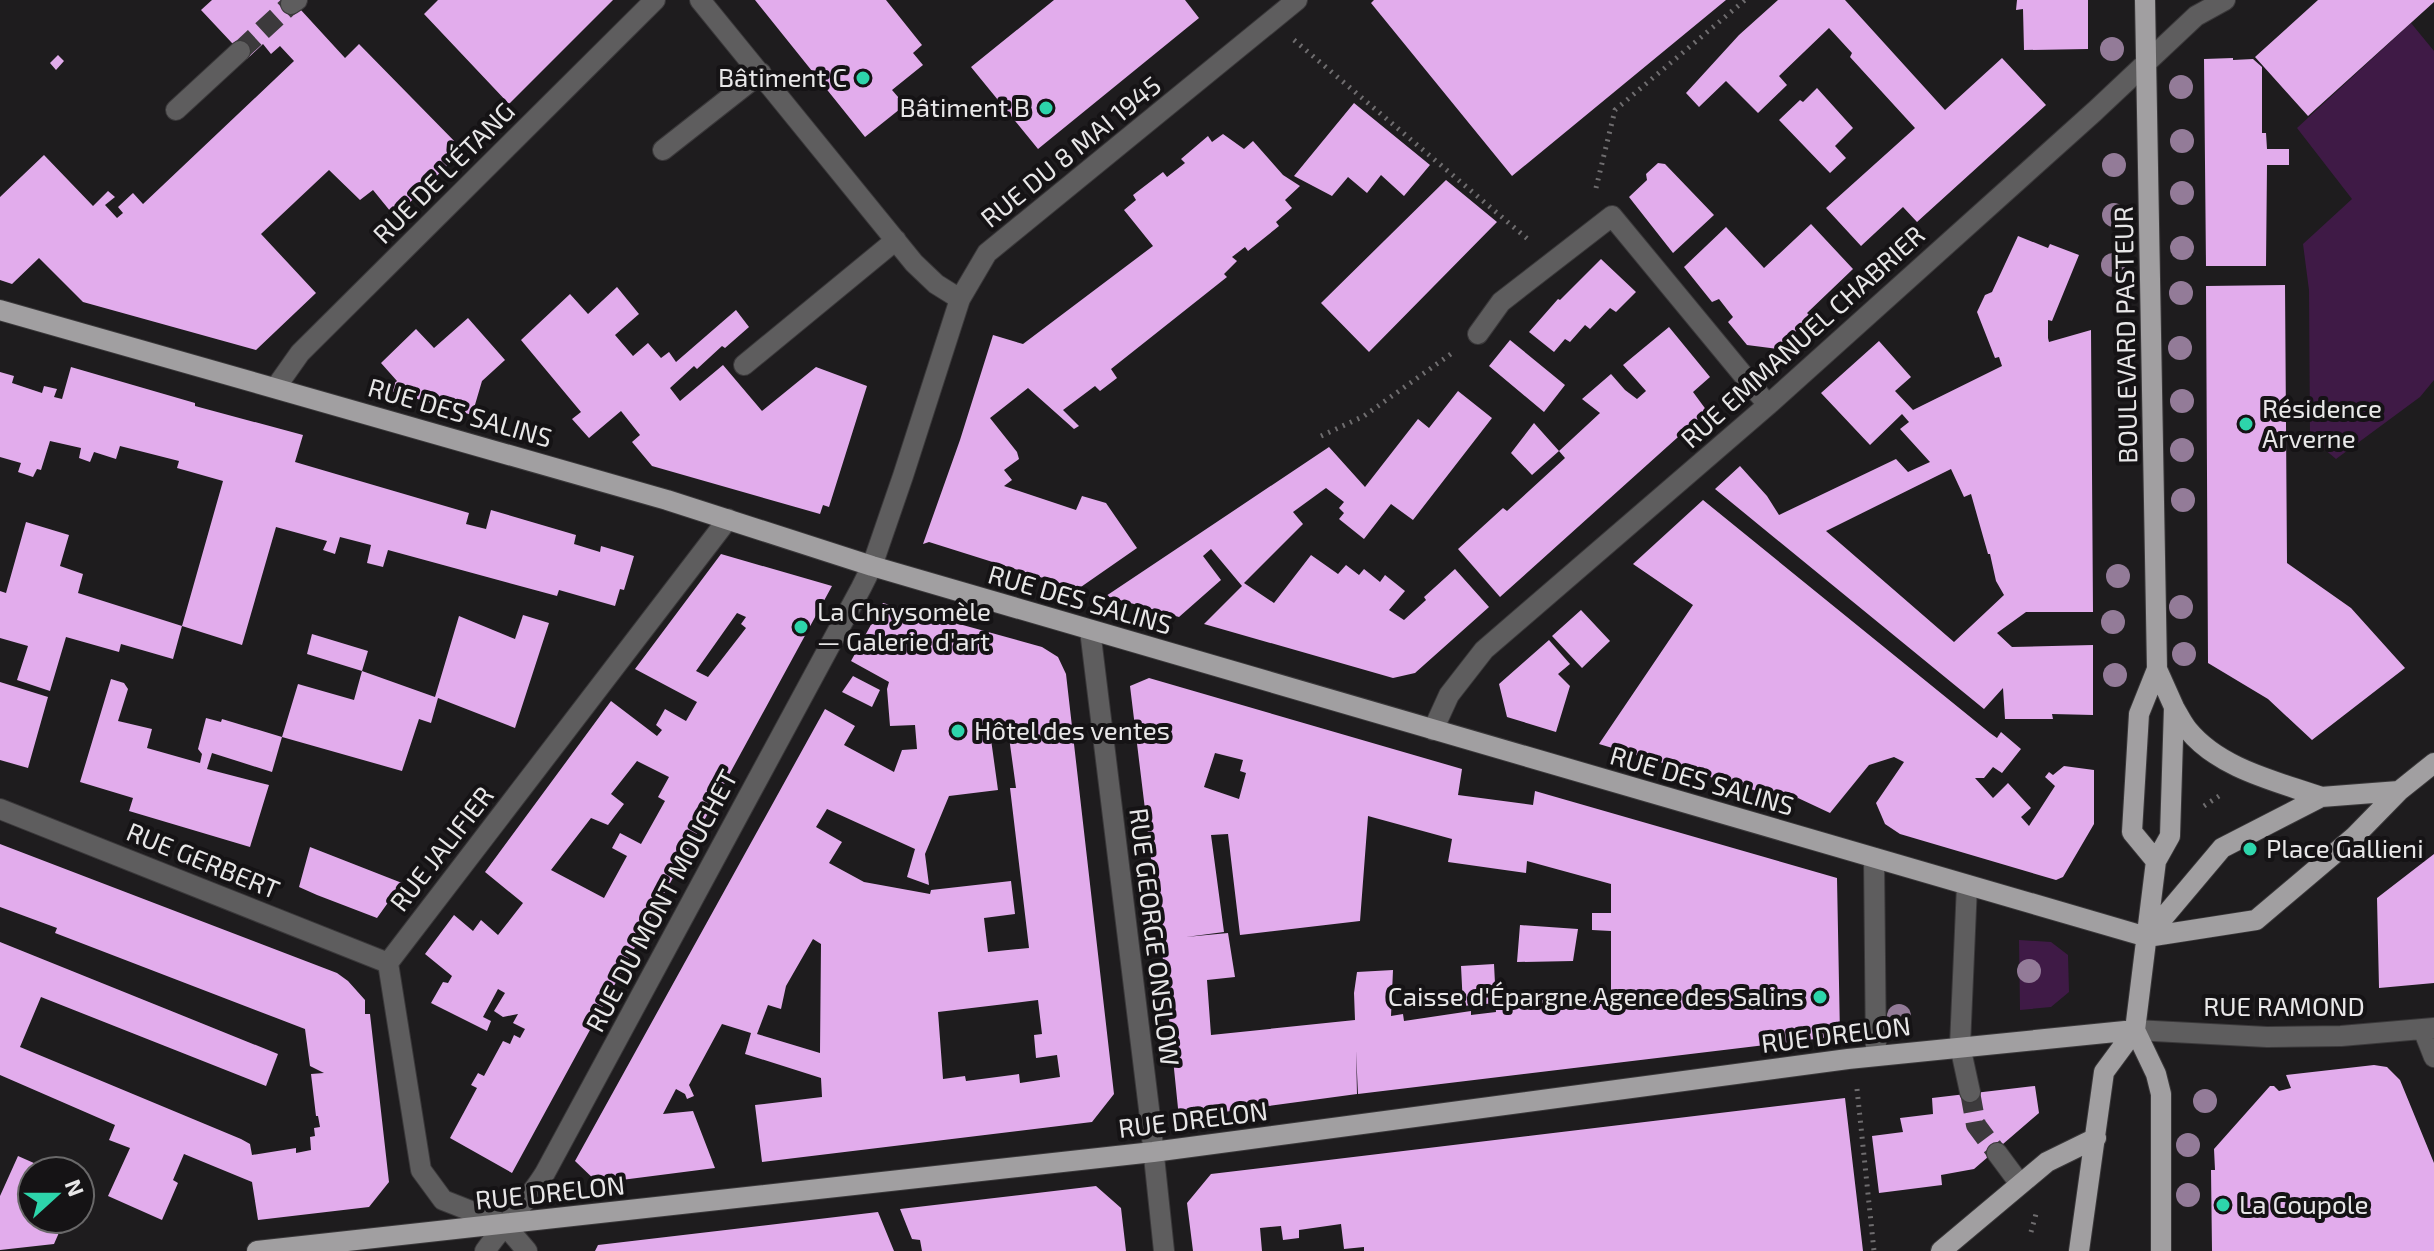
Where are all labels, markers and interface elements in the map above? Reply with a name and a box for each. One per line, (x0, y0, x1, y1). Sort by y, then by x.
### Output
place label: Bâtiment C (718, 61, 847, 92)
marker: Bâtiment C (854, 69, 872, 87)
street label: RUE DU 8 MAI 1945 (974, 69, 1166, 233)
place label: Bâtiment B (900, 91, 1030, 122)
street label: RUE DE L'ÉTANG (366, 95, 520, 249)
marker: Bâtiment B (1037, 99, 1055, 117)
street label: BOULEVARD PASTEUR (2107, 206, 2142, 464)
street label: RUE EMMANUEL CHABRIER (1674, 218, 1930, 453)
street label: RUE DES SALINS (365, 370, 556, 453)
place label: Résidence Arverne (2262, 392, 2382, 453)
marker: Résidence Arverne (2237, 415, 2255, 433)
street label: RUE DES SALINS (985, 557, 1176, 640)
place label: La Chrysomèle — Galerie d'art (817, 595, 991, 656)
marker: La Chrysomèle — Galerie d'art (792, 618, 810, 636)
place label: Hôtel des ventes (974, 714, 1170, 745)
marker: Hôtel des ventes (949, 722, 967, 740)
street label: RUE DES SALINS (1607, 738, 1798, 821)
street label: RUE DU MONT MOUCHET (578, 764, 743, 1037)
street label: RUE JALIFIER (382, 779, 499, 917)
street label: RUE GEORGE ONSLOW (1124, 806, 1187, 1068)
street label: RUE GERBERT (123, 815, 285, 904)
place label: Place Gallieni (2266, 832, 2424, 863)
marker: Place Gallieni (2241, 840, 2259, 858)
place label: Caisse d'Épargne Agence des Salins (1388, 980, 1804, 1011)
marker: Caisse d'Épargne Agence des Salins (1811, 988, 1829, 1006)
street label: RUE RAMOND (2203, 990, 2365, 1021)
street label: RUE DRELON (1759, 1009, 1912, 1058)
street label: RUE DRELON (1116, 1094, 1269, 1143)
north arrow (16, 1155, 96, 1235)
street label: RUE DRELON (473, 1168, 626, 1215)
text: N (61, 1175, 91, 1200)
place label: La Coupole (2239, 1188, 2368, 1219)
marker: La Coupole (2214, 1196, 2232, 1214)

